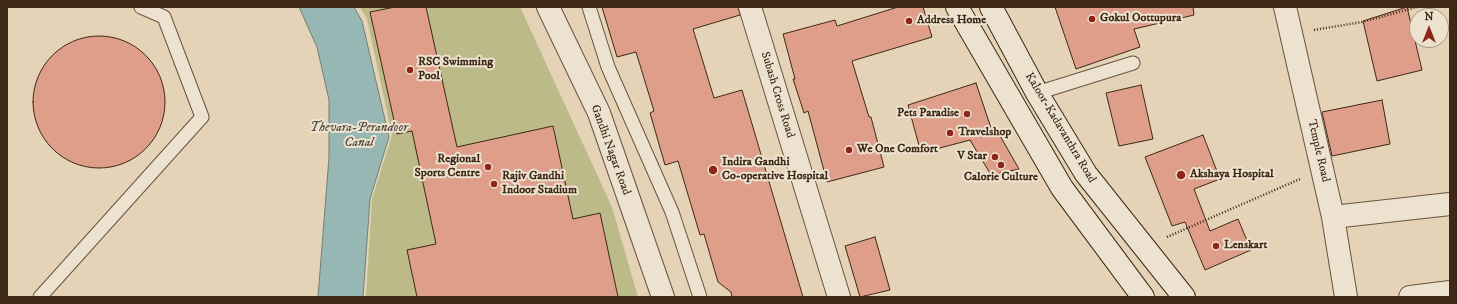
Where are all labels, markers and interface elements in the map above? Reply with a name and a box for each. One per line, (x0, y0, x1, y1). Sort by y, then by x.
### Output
north arrow (1409, 8, 1449, 48)
text: N (1424, 10, 1434, 24)
place label: Gokul Oottupura (1100, 12, 1181, 26)
place label: Address Home (917, 14, 986, 28)
marker: Gokul Oottupura (1087, 14, 1097, 24)
marker: Address Home (904, 16, 914, 26)
street label: Subash Cross Road (757, 50, 797, 140)
place label: RSC Swimming Pool (418, 56, 493, 84)
marker: RSC Swimming Pool (405, 65, 415, 75)
street label: Kaloor-Kadavanthra Road (1021, 70, 1099, 186)
street label: Gandhi Nagar Road (587, 103, 633, 197)
place label: Pets Paradise (897, 107, 959, 121)
marker: Pets Paradise (962, 109, 972, 119)
street label: Temple Road (1304, 118, 1332, 184)
water label: Thevara-Perandoor Canal (310, 120, 408, 151)
place label: Travelshop (958, 126, 1011, 140)
marker: Travelshop (945, 128, 955, 138)
place label: We One Comfort (857, 143, 938, 157)
marker: We One Comfort (844, 145, 854, 155)
place label: V Star (957, 150, 987, 164)
marker: V Star (990, 152, 1000, 162)
place label: Regional Sports Centre (415, 153, 480, 181)
place label: Indira Gandhi Co-operative Hospital (722, 156, 828, 184)
marker: Calorie Culture (996, 160, 1006, 170)
marker: Regional Sports Centre (483, 162, 493, 172)
marker: Indira Gandhi Co-operative Hospital (707, 164, 719, 176)
place label: Akshaya Hospital (1190, 168, 1274, 182)
marker: Akshaya Hospital (1175, 169, 1187, 181)
place label: Rajiv Gandhi Indoor Stadium (502, 170, 577, 198)
place label: Calorie Culture (964, 171, 1038, 185)
marker: Rajiv Gandhi Indoor Stadium (489, 179, 499, 189)
place label: Lenskart (1224, 239, 1267, 253)
marker: Lenskart (1211, 241, 1221, 251)

